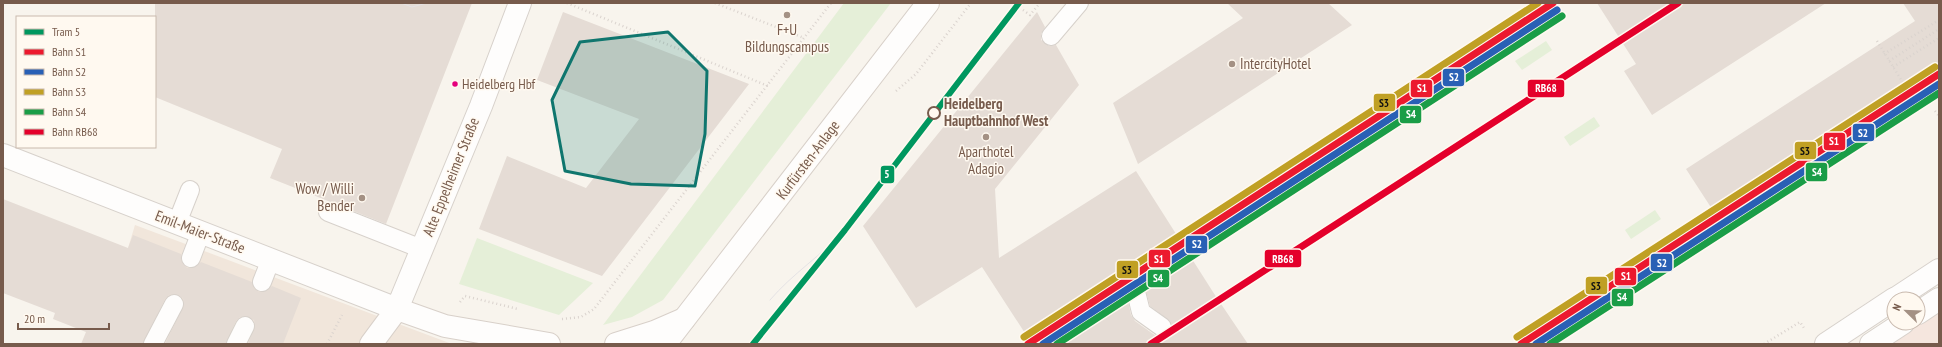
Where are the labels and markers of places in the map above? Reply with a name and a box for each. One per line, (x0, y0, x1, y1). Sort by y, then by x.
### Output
marker: F+U Bildungscampus (782, 10, 792, 20)
place label: F+U Bildungscampus (745, 20, 829, 56)
place label: IntercityHotel (1240, 54, 1311, 73)
marker: IntercityHotel (1227, 59, 1237, 69)
place label: Heidelberg Hbf (462, 75, 536, 93)
marker: Heidelberg Hbf (450, 79, 460, 89)
place label: Heidelberg Hauptbahnhof West (944, 94, 1049, 130)
marker: Heidelberg Hauptbahnhof West (927, 106, 941, 120)
marker: Aparthotel Adagio (981, 132, 991, 142)
place label: Aparthotel Adagio (959, 142, 1014, 178)
place label: Wow / Willi Bender (295, 179, 355, 215)
marker: Wow / Willi Bender (357, 193, 367, 203)

